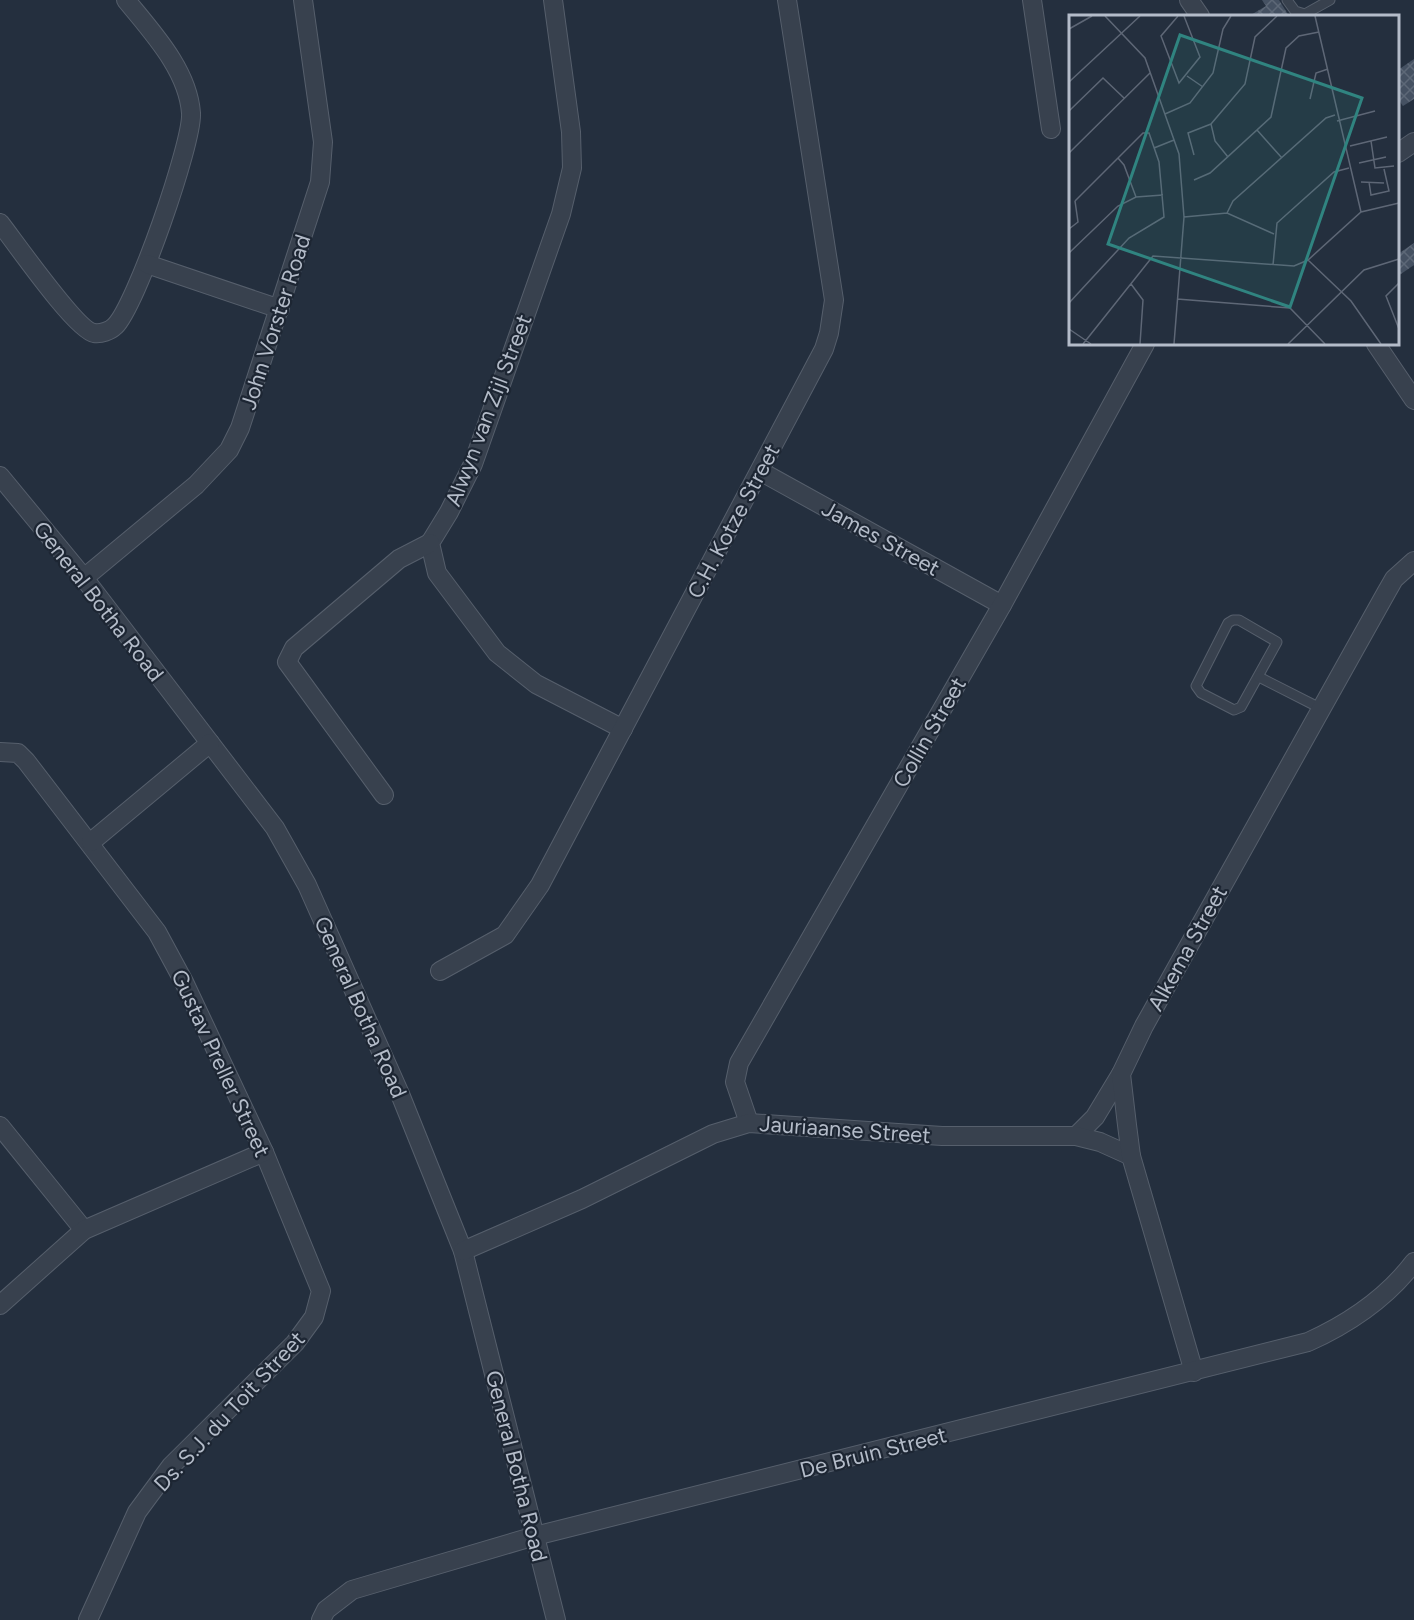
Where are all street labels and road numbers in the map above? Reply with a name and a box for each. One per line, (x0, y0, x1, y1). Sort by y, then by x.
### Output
street label: John Vorster Road (234, 231, 317, 413)
street label: Alwyn van Zijl Street (439, 310, 538, 510)
street label: C.H. Kotze Street (681, 439, 786, 603)
street label: James Street (817, 495, 944, 582)
street label: General Botha Road (28, 516, 170, 687)
street label: Collin Street (887, 672, 972, 792)
street label: Alkema Street (1142, 881, 1233, 1016)
street label: General Botha Road (308, 912, 413, 1102)
street label: Gustav Preller Street (165, 965, 276, 1161)
street label: Jauriaanse Street (759, 1110, 931, 1149)
street label: Ds. S.J. du Toit Street (148, 1326, 311, 1497)
street label: General Botha Road (480, 1368, 553, 1564)
street label: De Bruin Street (797, 1421, 949, 1484)

